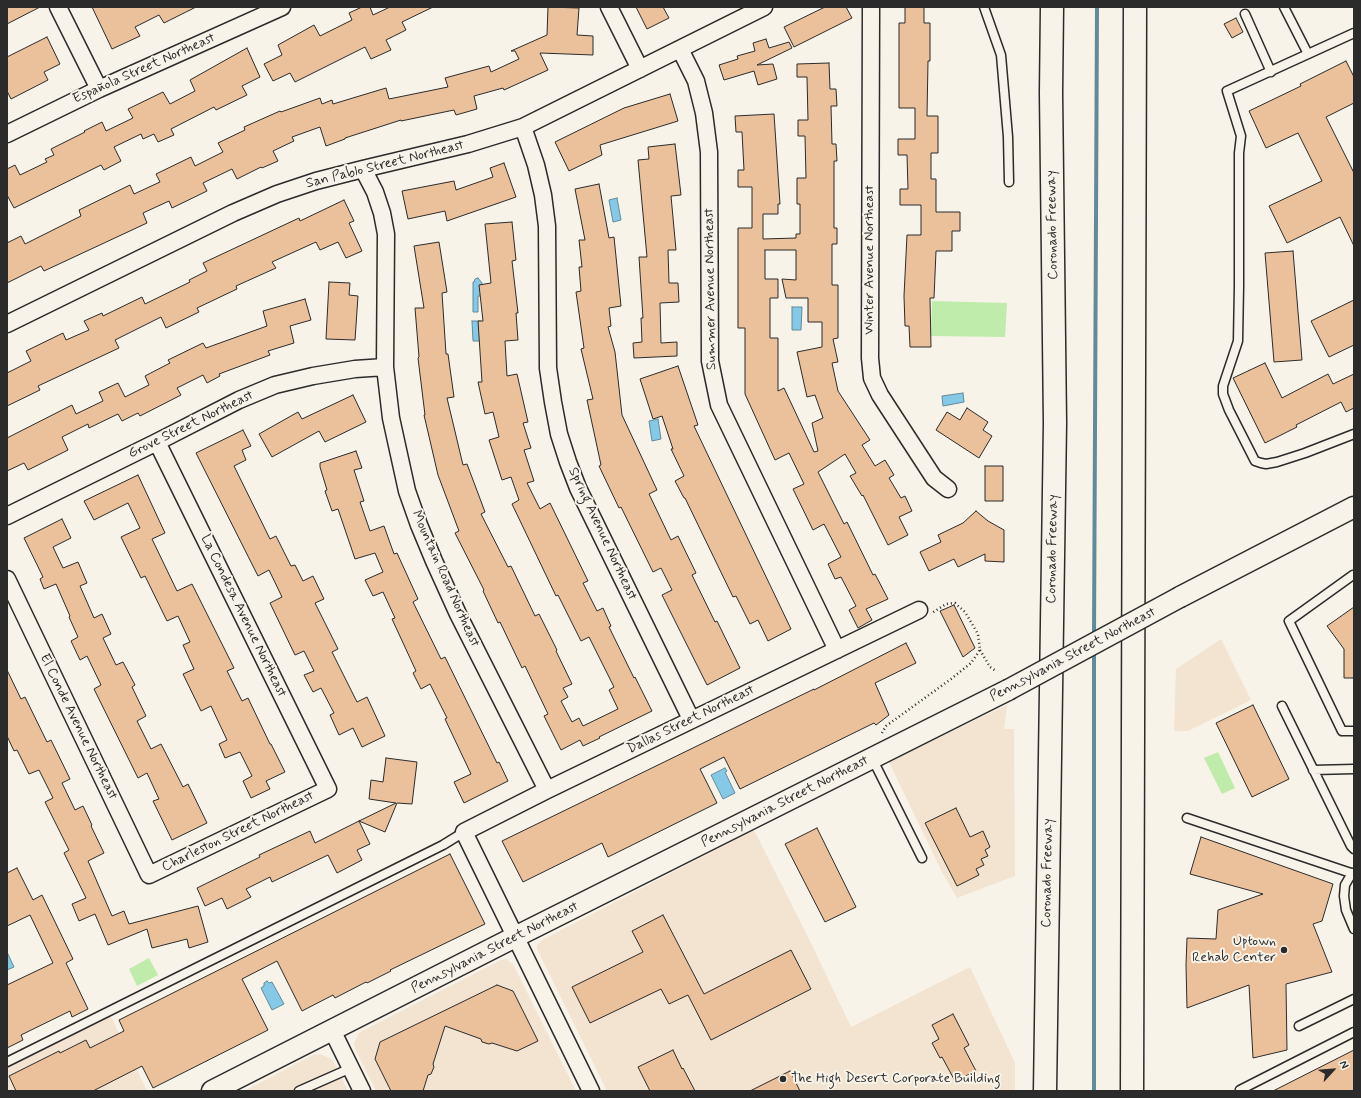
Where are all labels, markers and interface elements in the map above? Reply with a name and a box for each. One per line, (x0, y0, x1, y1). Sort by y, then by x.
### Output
street label: Española Street Northeast (70, 30, 218, 108)
street label: San Pablo Street Northeast (304, 137, 466, 193)
street label: Coronado Freeway (1044, 170, 1062, 280)
street label: Winter Avenue Northeast (862, 185, 878, 335)
street label: Summer Avenue Northeast (701, 208, 721, 370)
street label: Grove Street Northeast (126, 387, 256, 463)
street label: Spring Avenue Northeast (564, 465, 640, 603)
street label: Coronado Freeway (1044, 494, 1062, 604)
street label: Mountain Road Northeast (407, 508, 483, 650)
street label: La Condesa Avenue Northeast (196, 532, 290, 700)
street label: Pennsylvania Street Northeast (987, 604, 1159, 706)
street label: El Conde Avenue Northeast (35, 651, 121, 803)
street label: Dallas Street Northeast (625, 682, 757, 758)
street label: Pennsylvania Street Northeast (699, 752, 871, 852)
street label: Charleston Street Northeast (159, 788, 317, 876)
street label: Coronado Freeway (1039, 818, 1057, 928)
street label: Pennsylvania Street Northeast (409, 898, 581, 998)
place label: Uptown Rehab Center (1192, 934, 1276, 966)
marker: Uptown Rehab Center (1279, 945, 1289, 955)
north arrow (1313, 1050, 1353, 1090)
text: N (1336, 1058, 1352, 1071)
place label: The High Desert Corporate Building (791, 1071, 1000, 1087)
marker: The High Desert Corporate Building (778, 1074, 788, 1084)

